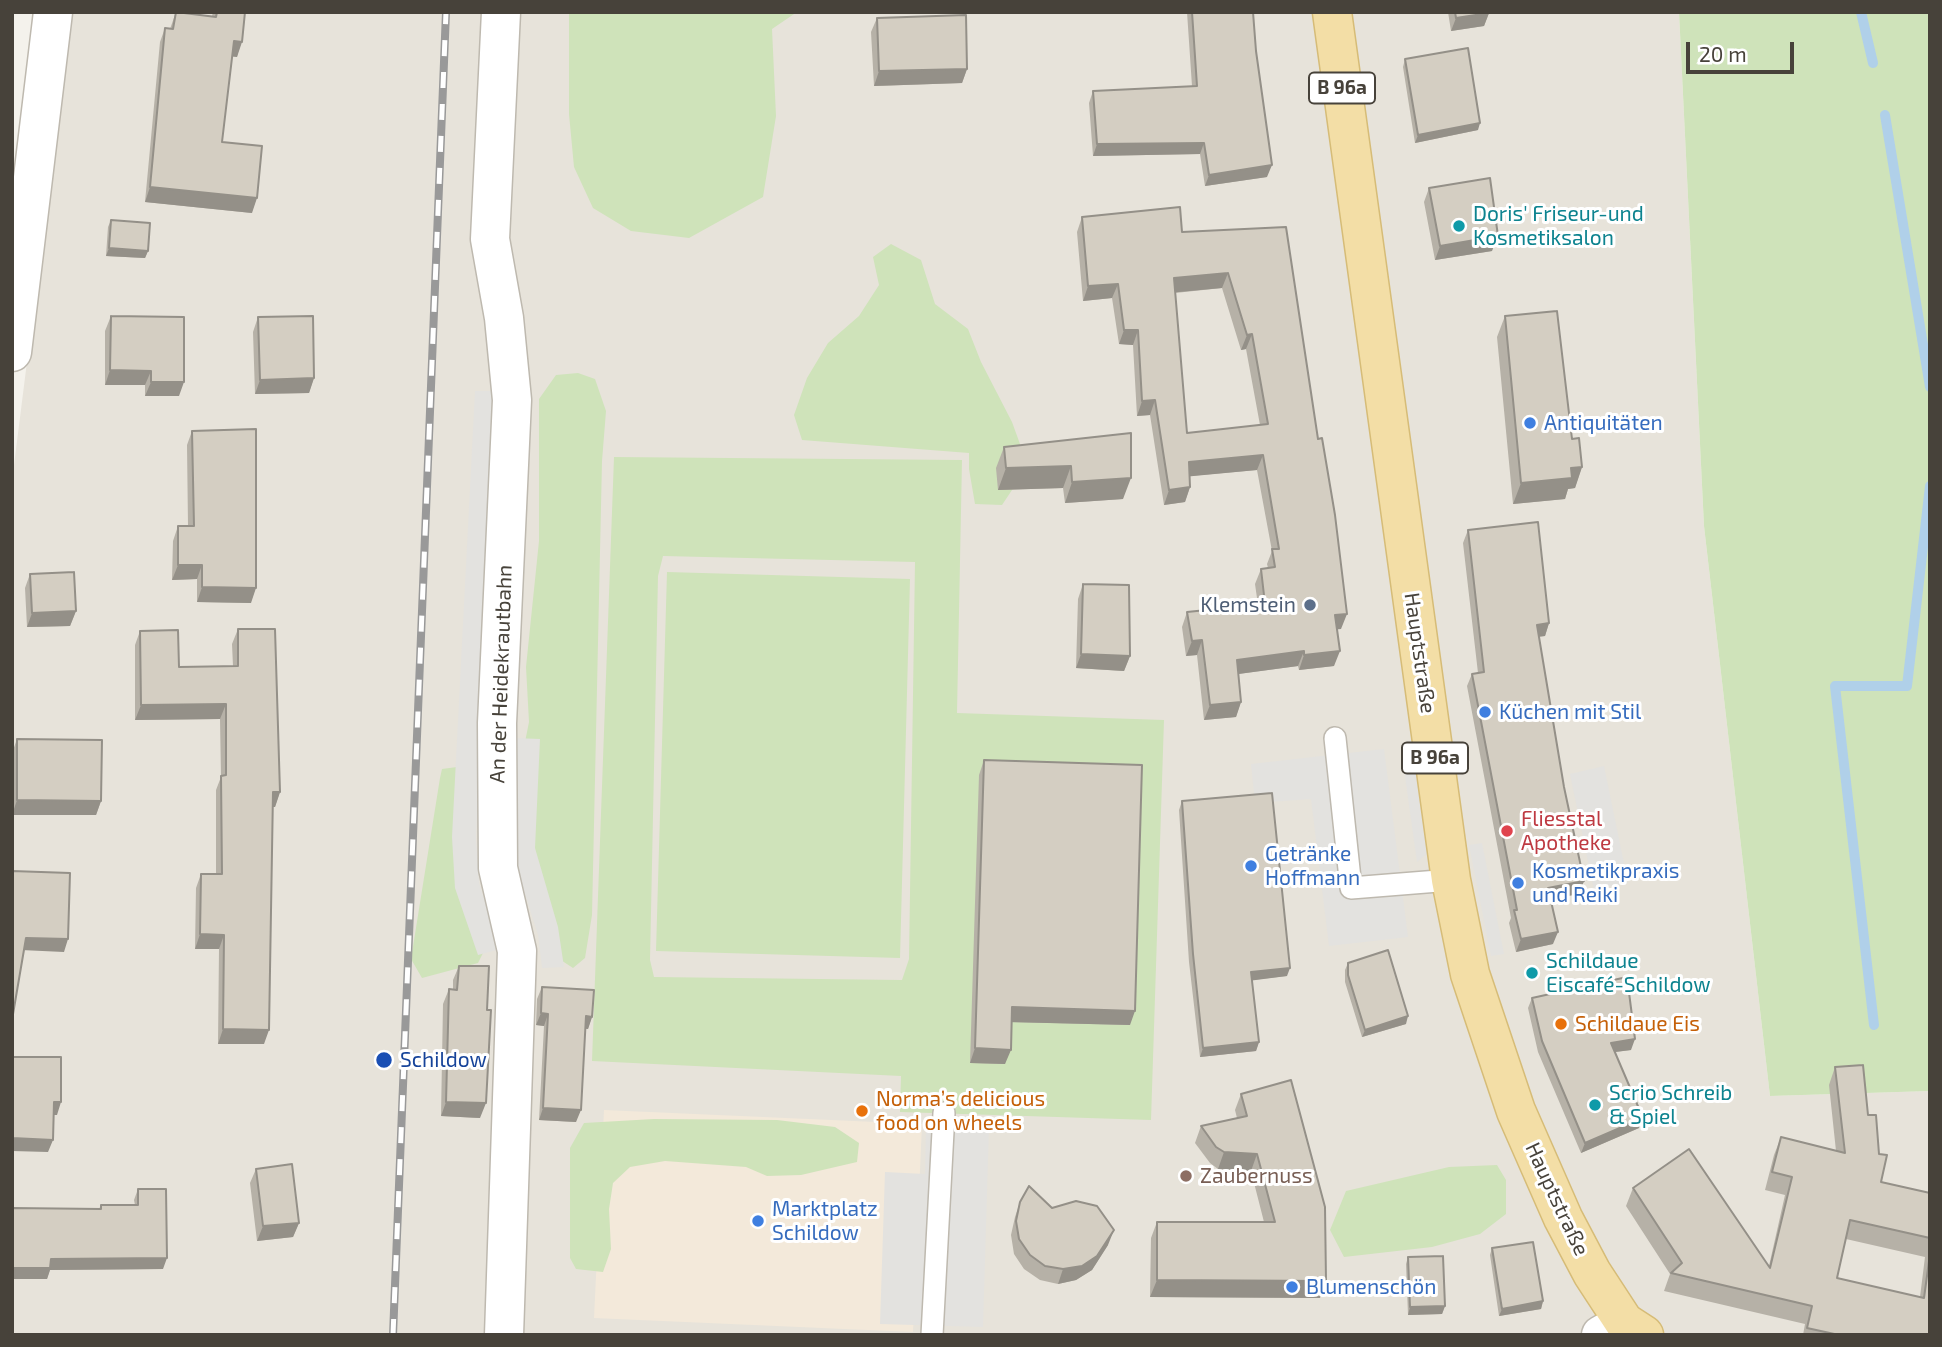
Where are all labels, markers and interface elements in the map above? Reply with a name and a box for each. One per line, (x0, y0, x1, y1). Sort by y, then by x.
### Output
scale bar (1690, 28, 1798, 72)
text: 20 m (1699, 41, 1747, 66)
road number: B 96a (1309, 72, 1375, 104)
place label: Doris' Friseur-und Kosmetiksalon (1473, 201, 1644, 251)
marker: Doris' Friseur-und Kosmetiksalon (1451, 218, 1467, 234)
place label: Antiquitäten (1544, 410, 1663, 436)
marker: Antiquitäten (1522, 415, 1538, 431)
street label: An der Heidekrautbahn (485, 564, 517, 784)
street label: Hauptstraße (1399, 591, 1441, 715)
place label: Klemstein (1200, 592, 1296, 618)
marker: Klemstein (1302, 597, 1318, 613)
place label: Küchen mit Stil (1499, 699, 1641, 725)
marker: Küchen mit Stil (1477, 704, 1493, 720)
road number: B 96a (1402, 743, 1468, 774)
place label: Fliesstal Apotheke (1521, 806, 1611, 856)
marker: Fliesstal Apotheke (1499, 823, 1515, 839)
place label: Getränke Hoffmann (1265, 841, 1360, 891)
marker: Getränke Hoffmann (1243, 858, 1259, 874)
place label: Kosmetikpraxis und Reiki (1532, 858, 1679, 908)
marker: Kosmetikpraxis und Reiki (1510, 875, 1526, 891)
place label: Schildaue Eiscafé-Schildow (1546, 948, 1711, 998)
marker: Schildaue Eiscafé-Schildow (1524, 965, 1540, 981)
place label: Schildaue Eis (1575, 1011, 1700, 1037)
marker: Schildaue Eis (1553, 1016, 1569, 1032)
place label: Schildow (400, 1047, 487, 1073)
marker: Schildow (374, 1050, 394, 1070)
place label: Scrio Schreib & Spiel (1609, 1080, 1732, 1130)
place label: Norma’s delicious food on wheels (876, 1086, 1045, 1136)
marker: Scrio Schreib & Spiel (1587, 1097, 1603, 1113)
marker: Norma’s delicious food on wheels (854, 1103, 870, 1119)
street label: Hauptstraße (1520, 1138, 1594, 1260)
place label: Zaubernuss (1200, 1163, 1313, 1189)
marker: Zaubernuss (1178, 1168, 1194, 1184)
place label: Marktplatz Schildow (772, 1196, 878, 1246)
marker: Marktplatz Schildow (750, 1213, 766, 1229)
place label: Blumenschön (1306, 1274, 1436, 1300)
marker: Blumenschön (1284, 1279, 1300, 1295)

